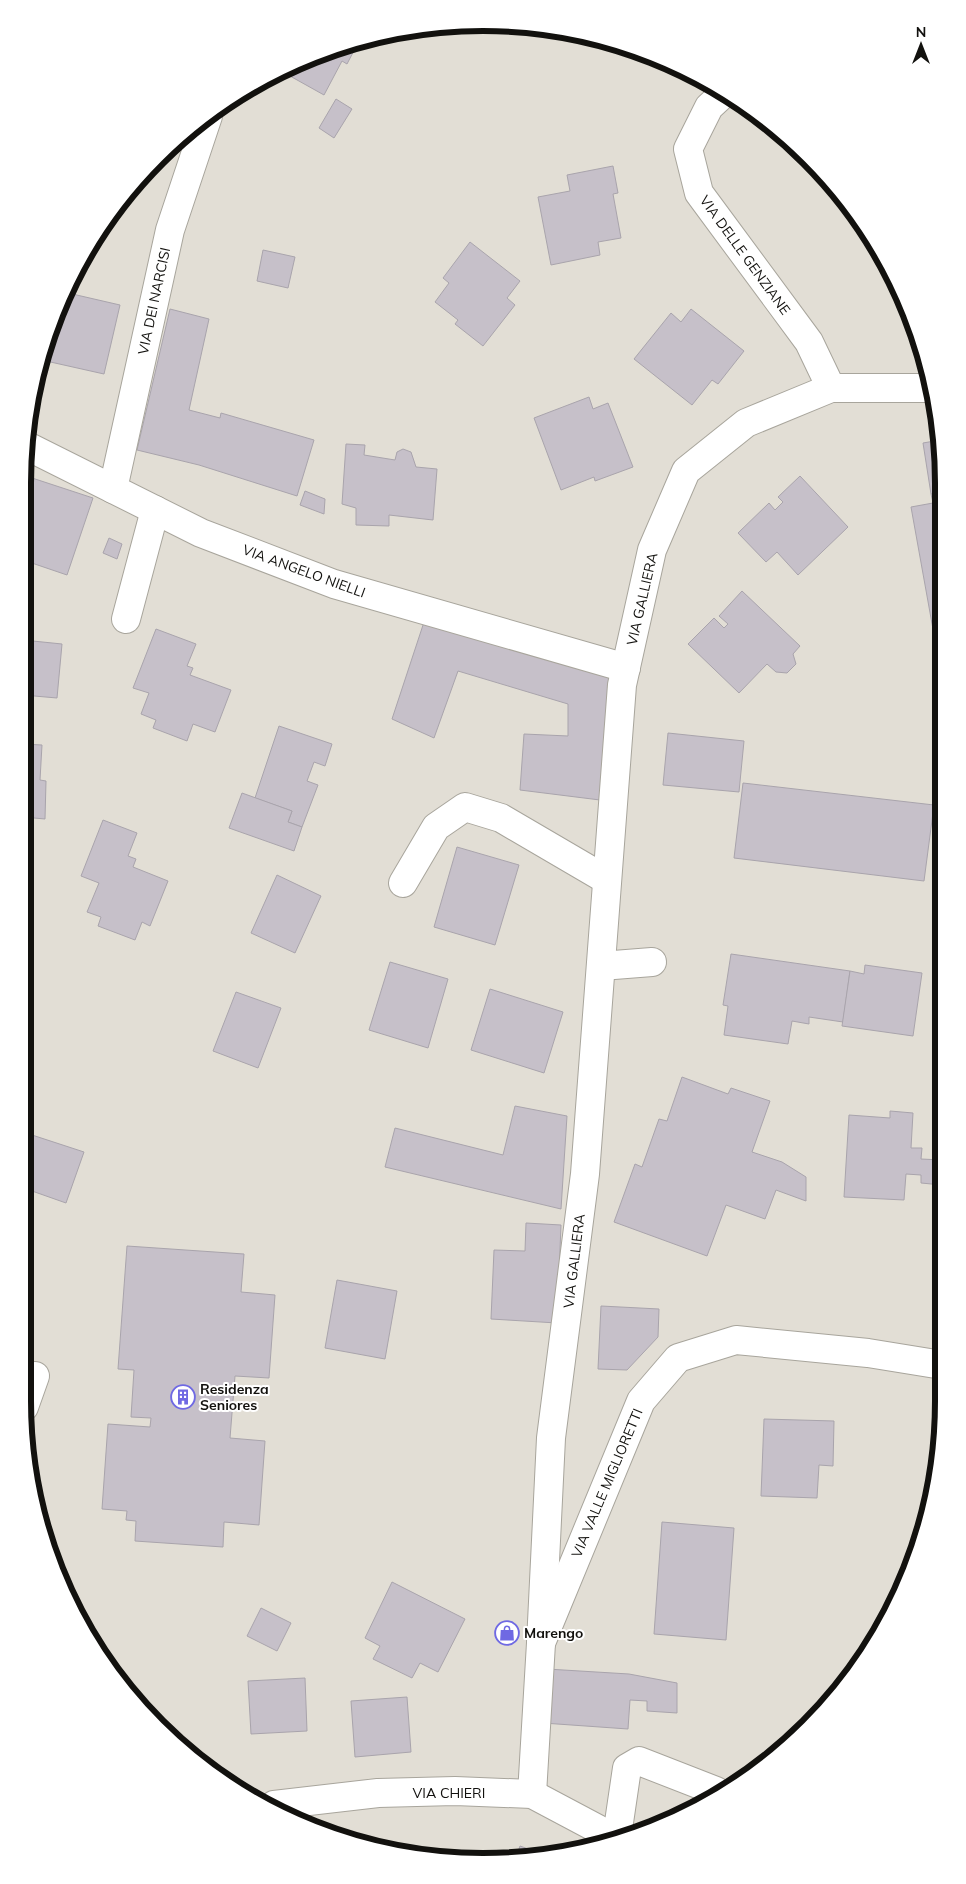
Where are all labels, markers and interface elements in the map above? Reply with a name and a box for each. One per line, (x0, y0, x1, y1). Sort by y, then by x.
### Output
north arrow (896, 20, 946, 70)
text: N (916, 23, 926, 41)
street label: VIA DELLE GENZIANE (696, 192, 794, 318)
street label: VIA DEI NARCISI (134, 246, 174, 356)
street label: VIA ANGELO NIELLI (240, 540, 368, 602)
street label: VIA GALLIERA (623, 550, 662, 647)
street label: VIA GALLIERA (559, 1212, 589, 1309)
place label: Residenza Seniores (200, 1380, 269, 1414)
building icon: Residenza Seniores (170, 1384, 196, 1410)
street label: VIA VALLE MIGLIORETTI (567, 1406, 647, 1560)
shop icon: Marengo (494, 1620, 520, 1646)
place label: Marengo (524, 1624, 583, 1642)
street label: VIA CHIERI (413, 1784, 485, 1802)

